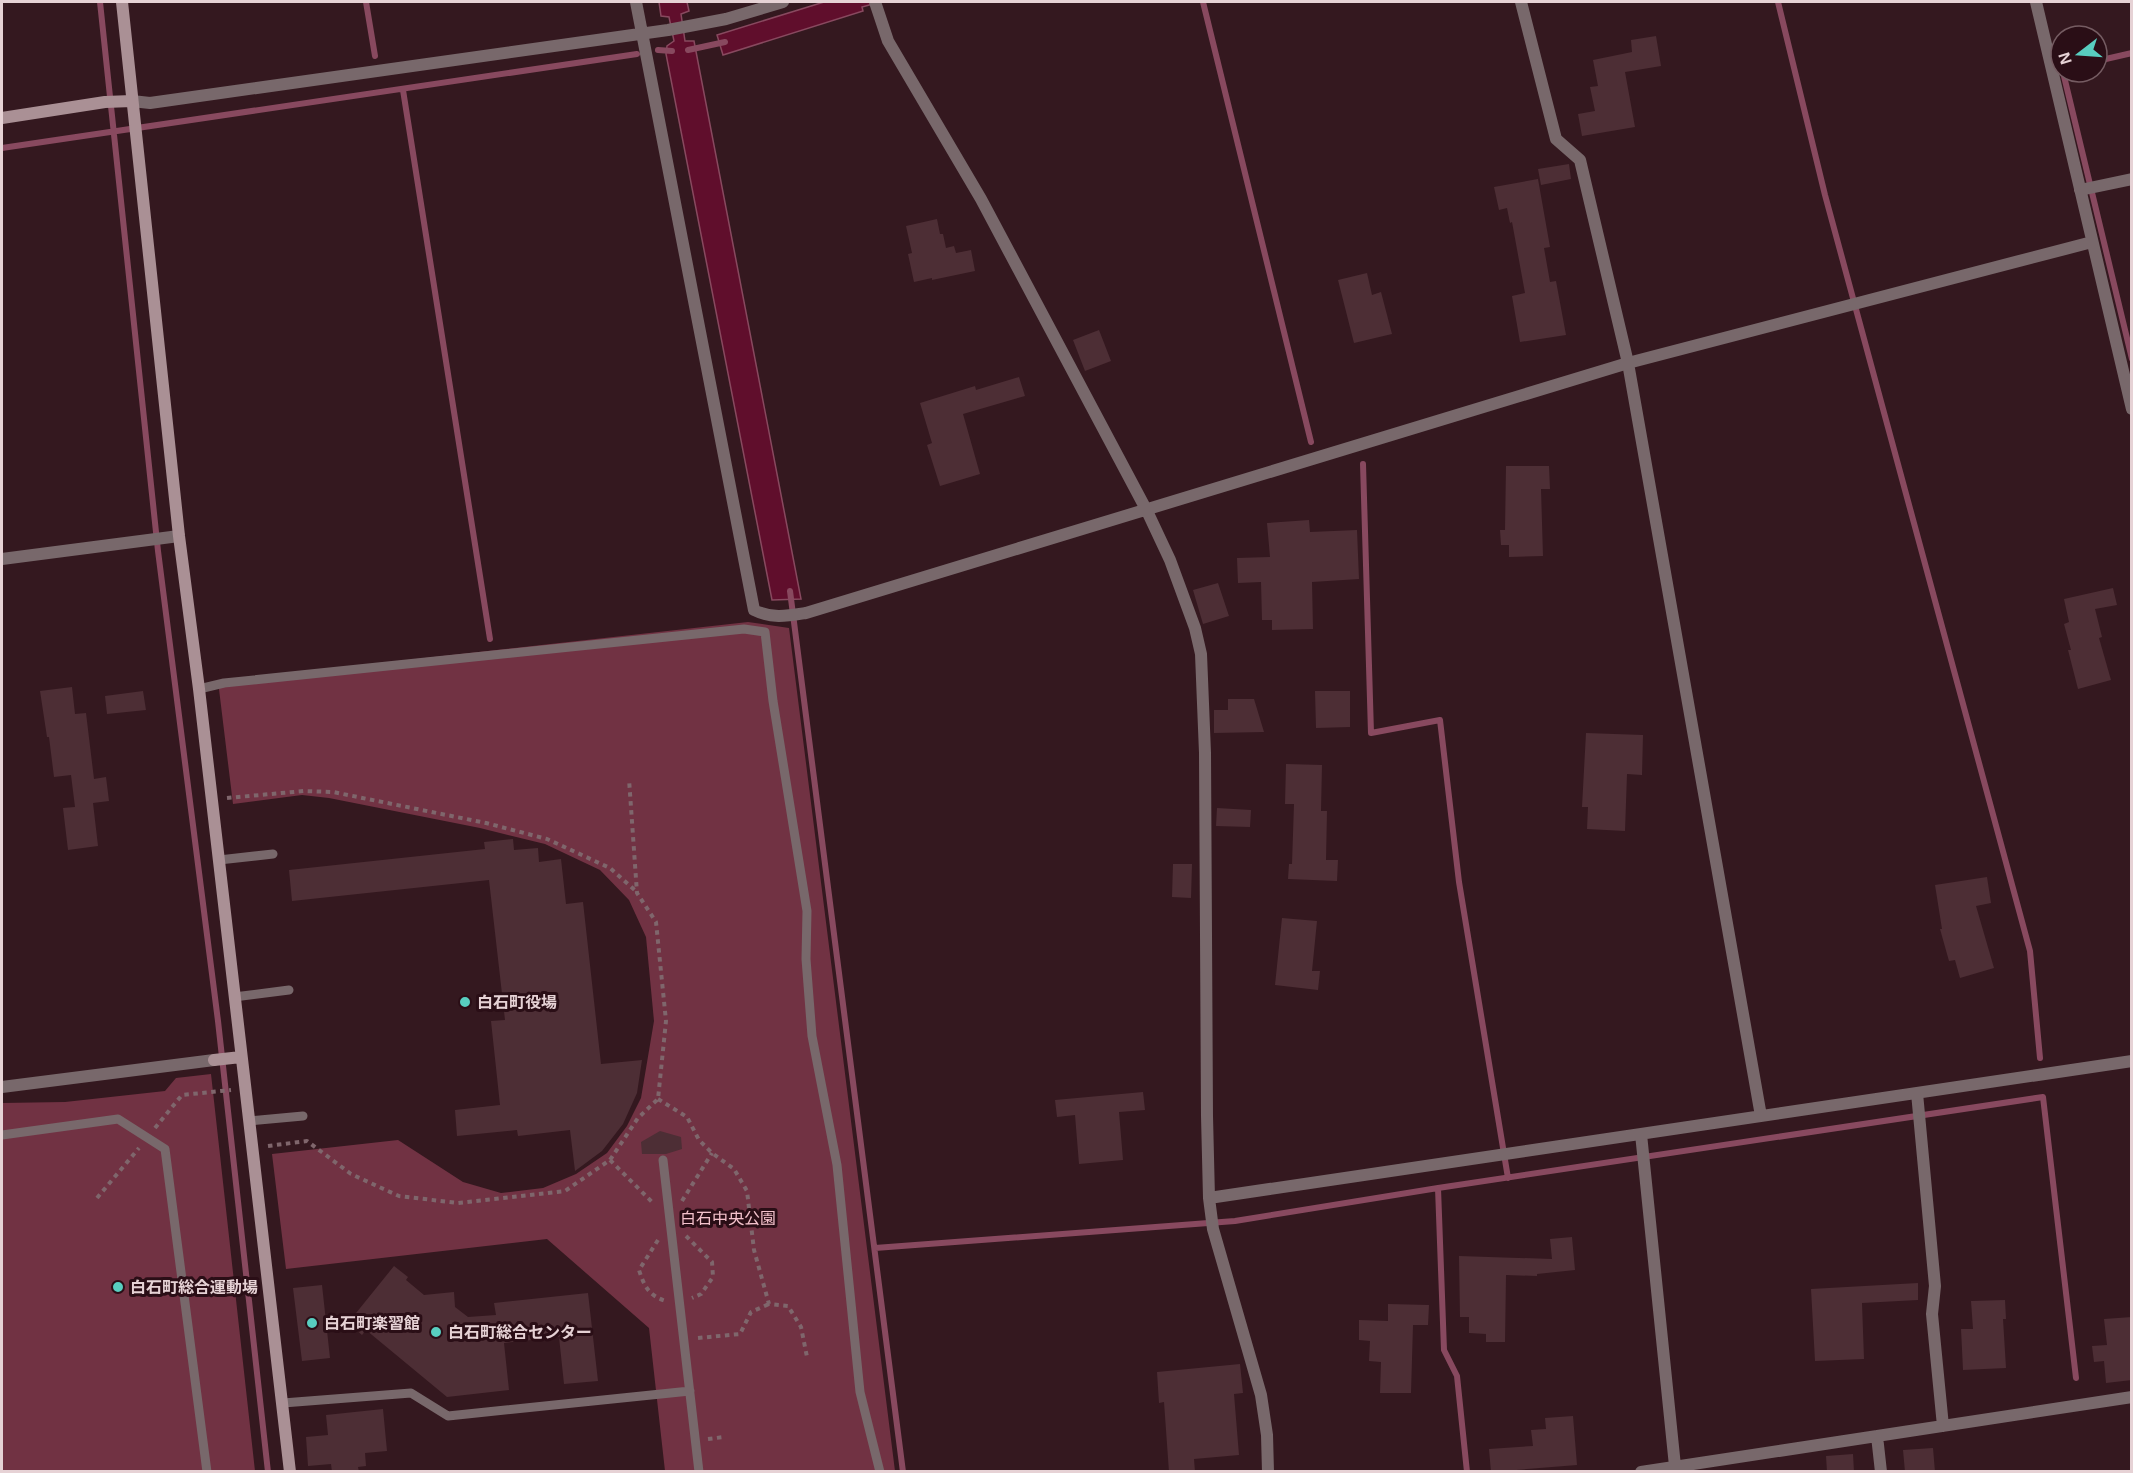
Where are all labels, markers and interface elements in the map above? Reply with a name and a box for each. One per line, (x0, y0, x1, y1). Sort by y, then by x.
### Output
north arrow (2049, 24, 2109, 84)
text: N (2055, 50, 2075, 66)
place label: 白石町役場 (477, 994, 557, 1011)
marker: 白石町役場 (458, 995, 472, 1009)
park label: 白石中央公園 (680, 1210, 776, 1227)
place label: 白石町総合運動場 (130, 1278, 258, 1296)
marker: 白石町総合運動場 (111, 1280, 125, 1294)
place label: 白石町楽習館 (324, 1315, 420, 1332)
marker: 白石町楽習館 (305, 1316, 319, 1330)
place label: 白石町総合センター (448, 1323, 592, 1341)
marker: 白石町総合センター (429, 1325, 443, 1339)

